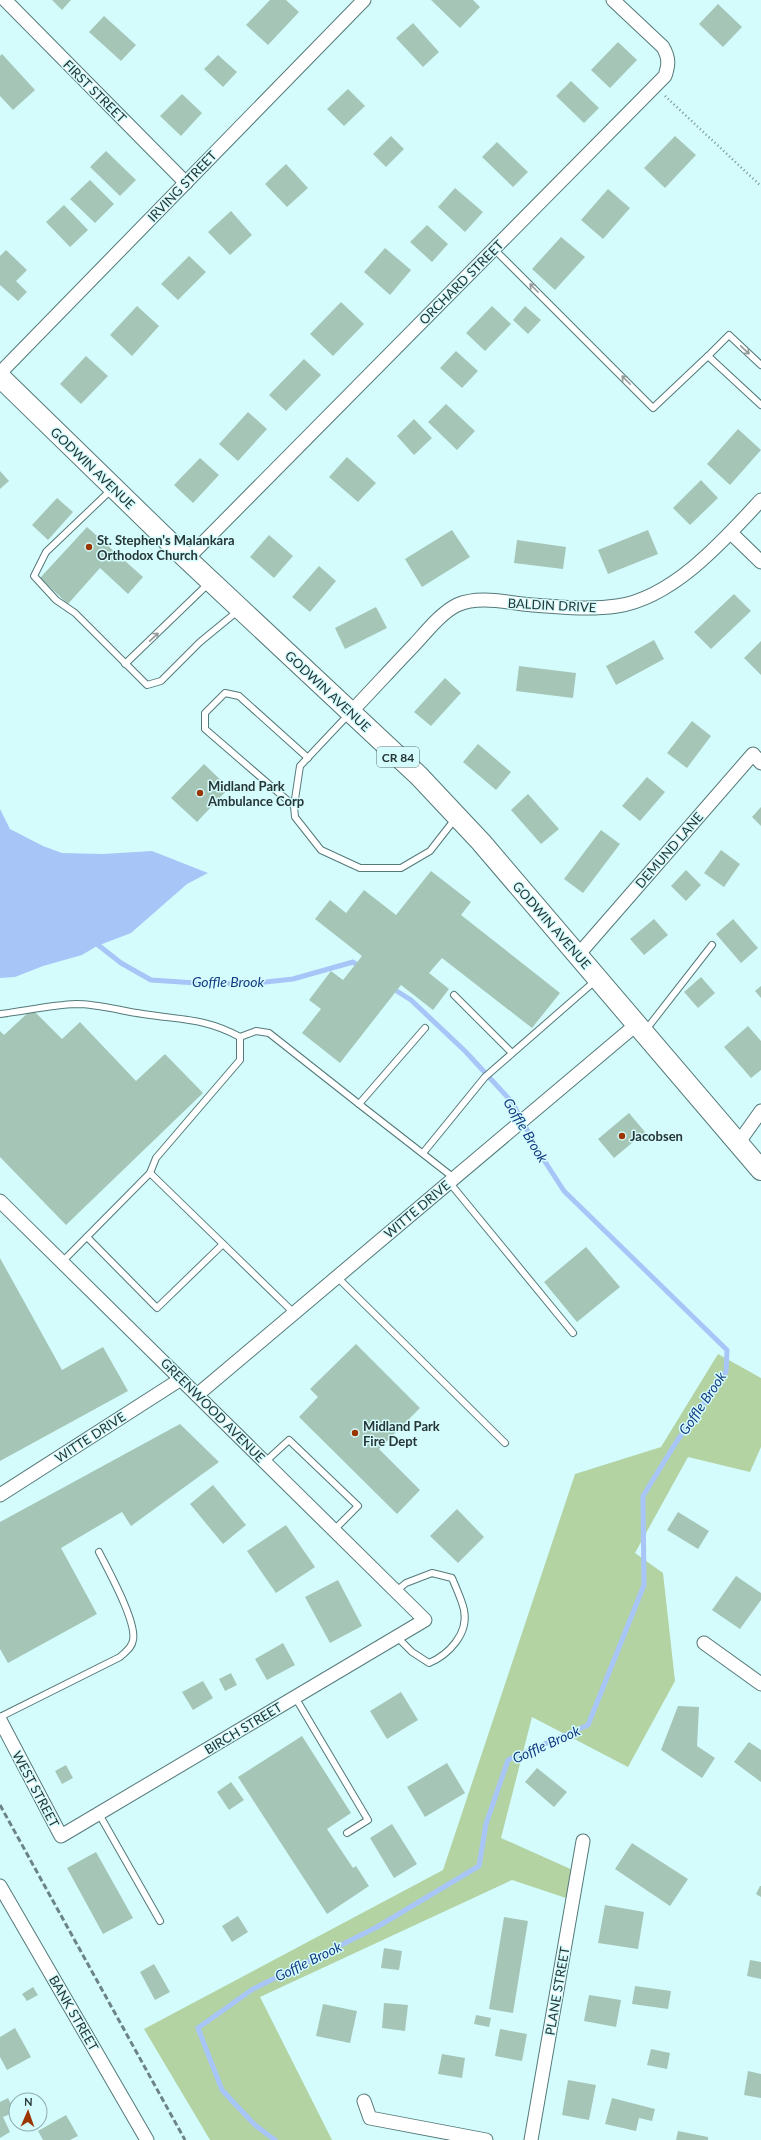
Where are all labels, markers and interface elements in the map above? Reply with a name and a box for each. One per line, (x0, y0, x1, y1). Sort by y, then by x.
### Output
street label: FIRST STREET (60, 56, 130, 126)
street label: IRVING STREET (144, 147, 220, 225)
street label: ORCHARD STREET (415, 236, 507, 328)
one-way arrow (529, 283, 539, 293)
one-way arrow (740, 345, 750, 355)
one-way arrow (621, 375, 631, 385)
street label: GODWIN AVENUE (48, 424, 138, 512)
place label: St. Stephen's Malankara Orthodox Church (97, 532, 235, 563)
marker: St. Stephen's Malankara Orthodox Church (84, 542, 94, 552)
street label: BALDIN DRIVE (507, 595, 597, 615)
one-way arrow (149, 633, 159, 642)
street label: GODWIN AVENUE (282, 647, 374, 735)
road number: CR 84 (377, 747, 419, 767)
place label: Midland Park Ambulance Corp (207, 778, 304, 809)
marker: Midland Park Ambulance Corp (195, 788, 205, 798)
street label: DEMUND LANE (632, 809, 706, 891)
street label: GODWIN AVENUE (510, 878, 594, 972)
water label: Goffle Brook (192, 973, 264, 990)
water label: Goffle Brook (500, 1095, 552, 1166)
place label: Jacobsen (630, 1128, 683, 1144)
marker: Jacobsen (617, 1131, 627, 1141)
street label: WITTE DRIVE (381, 1177, 453, 1241)
street label: GREENWOOD AVENUE (158, 1355, 268, 1465)
water label: Goffle Brook (675, 1368, 729, 1438)
street label: WITTE DRIVE (52, 1408, 128, 1466)
place label: Midland Park Fire Dept (363, 1418, 440, 1449)
marker: Midland Park Fire Dept (350, 1428, 360, 1438)
street label: BIRCH STREET (201, 1698, 285, 1757)
water label: Goffle Brook (510, 1721, 583, 1766)
street label: WEST STREET (9, 1748, 63, 1830)
water label: Goffle Brook (272, 1937, 345, 1984)
street label: PLANE STREET (541, 1945, 573, 2037)
street label: BANK STREET (46, 1972, 102, 2054)
north arrow (8, 2092, 48, 2132)
text: N (24, 2095, 33, 2108)

